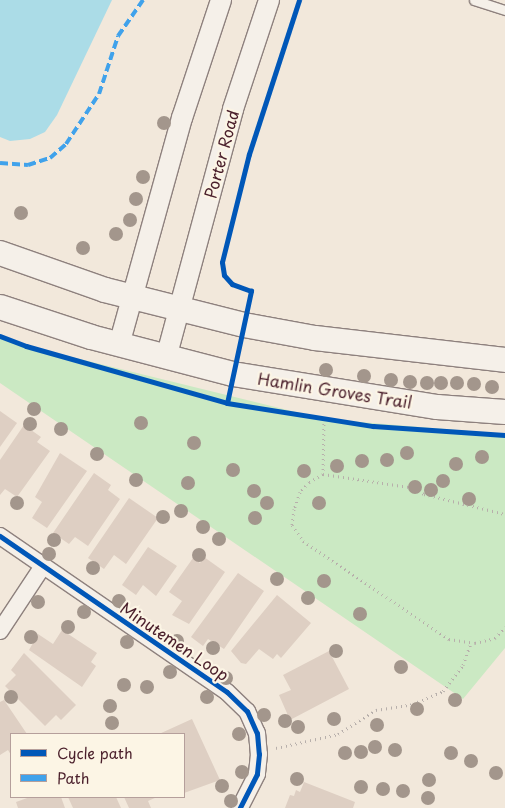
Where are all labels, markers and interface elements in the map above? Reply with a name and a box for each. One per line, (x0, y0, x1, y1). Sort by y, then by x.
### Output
street label: Porter Road (200, 107, 242, 201)
street label: Hamlin Groves Trail (256, 368, 414, 412)
street label: Minutemen Loop (117, 598, 233, 684)
legend (10, 733, 185, 798)
text: Cycle path (57, 741, 133, 764)
text: Path (57, 766, 89, 789)

